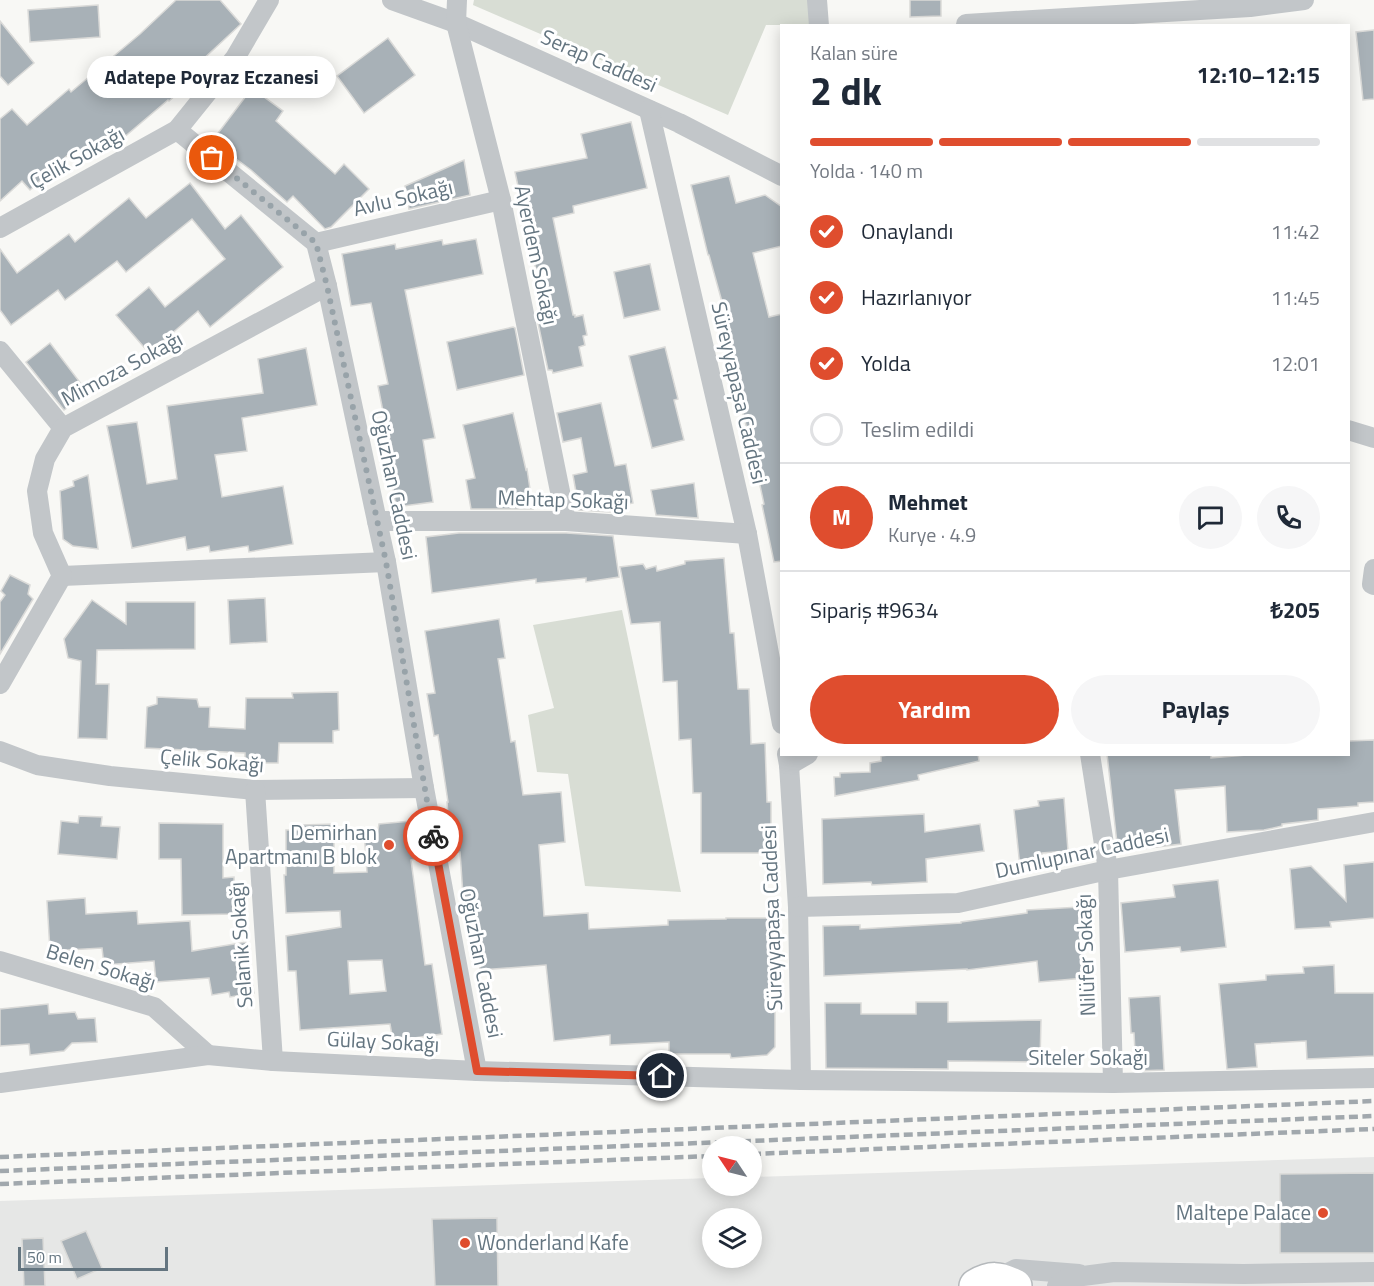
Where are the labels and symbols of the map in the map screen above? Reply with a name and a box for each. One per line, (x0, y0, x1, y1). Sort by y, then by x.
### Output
street label: Serap Caddesi (536, 20, 663, 100)
callout: Adatepe Poyraz Eczanesi (88, 56, 336, 98)
street label: Çelik Sokağı (23, 118, 130, 196)
pin (186, 132, 237, 183)
street label: Avlu Sokağı (350, 170, 456, 224)
street label: Ayerdem Sokağı (507, 182, 567, 328)
street label: Süreyyapaşa Caddesi (703, 298, 777, 487)
street label: Mimoza Sokağı (55, 323, 188, 414)
street label: Oğuzhan Caddesi (364, 407, 426, 563)
street label: Mehtap Sokağı (497, 481, 629, 517)
street label: Çelik Sokağı (159, 740, 265, 780)
courier (403, 806, 463, 866)
place label: Demirhan Apartmanı B blok (225, 816, 377, 872)
street label: Dumlupınar Caddesi (992, 818, 1172, 886)
street label: Süreyyapaşa Caddesi (752, 824, 790, 1012)
marker: Demirhan Apartmanı B blok (382, 838, 396, 852)
street label: Selanik Sokağı (220, 881, 260, 1009)
street label: Oğuzhan Caddesi (452, 885, 512, 1041)
street label: Nilüfer Sokağı (1067, 893, 1103, 1017)
street label: Belen Sokağı (42, 934, 160, 998)
street label: Gülay Sokağı (326, 1022, 440, 1060)
street label: Siteler Sokağı (1028, 1041, 1148, 1073)
pin (636, 1050, 687, 1101)
north arrow (702, 1136, 762, 1196)
place label: Maltepe Palace (1176, 1196, 1311, 1228)
marker: Maltepe Palace (1316, 1206, 1330, 1220)
place label: Wonderland Kafe (477, 1226, 629, 1258)
marker: Wonderland Kafe (458, 1236, 472, 1250)
scale bar (18, 1244, 168, 1272)

